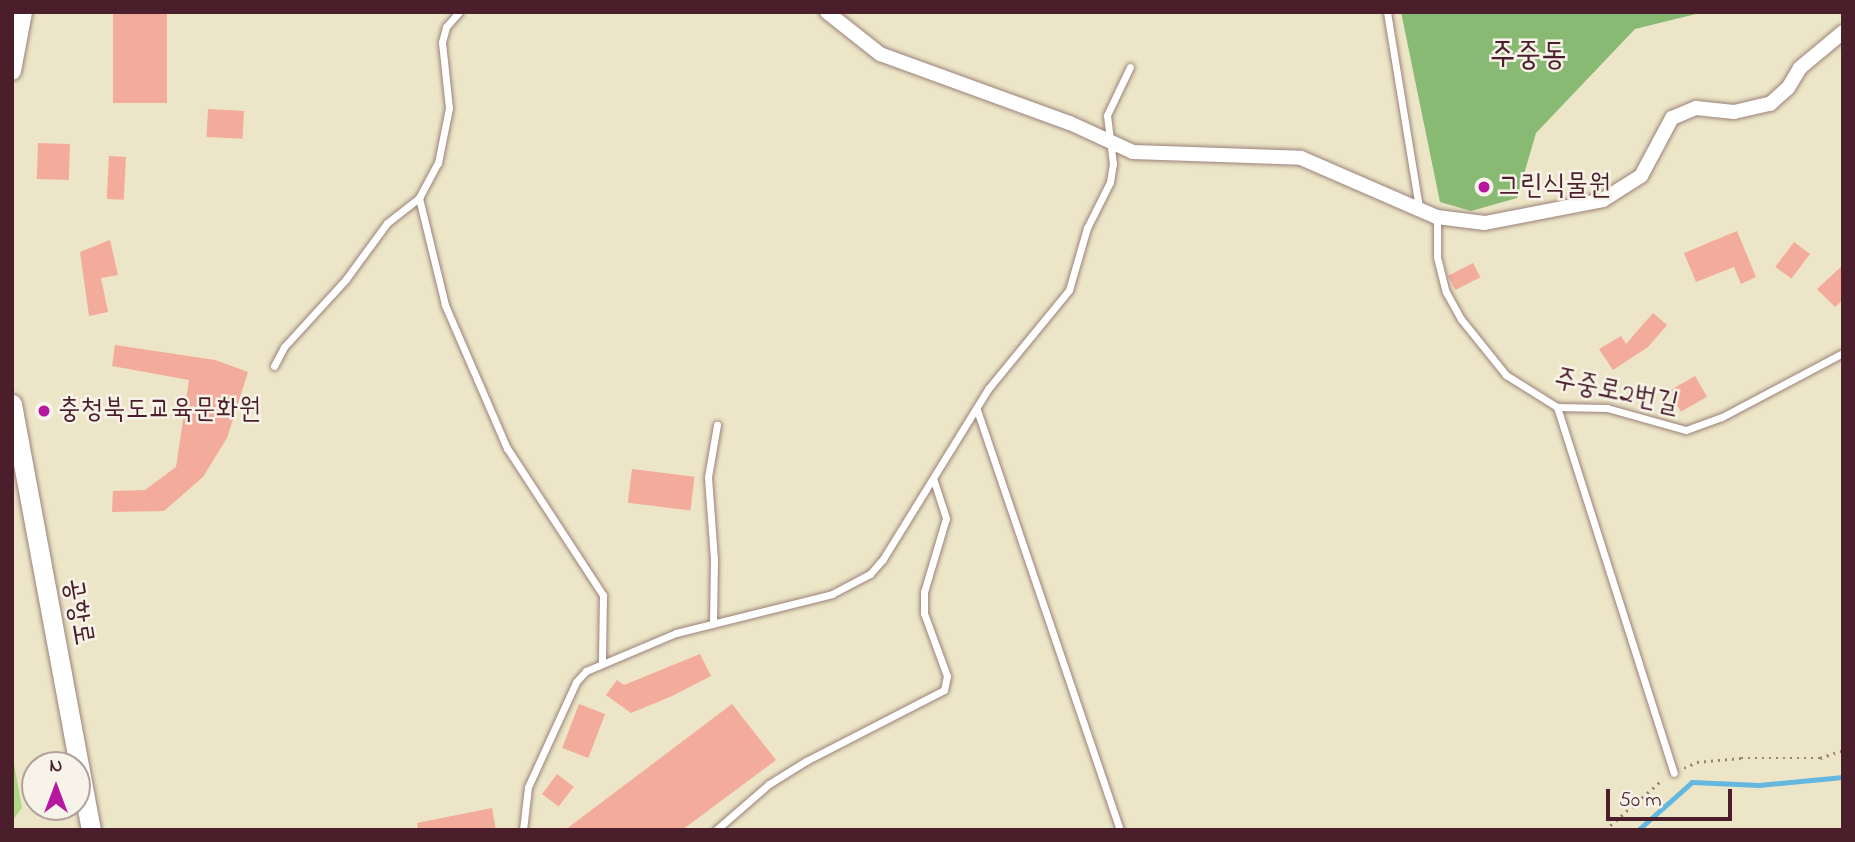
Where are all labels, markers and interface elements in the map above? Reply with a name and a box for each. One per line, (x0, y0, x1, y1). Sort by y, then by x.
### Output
district label: 주중동 (1489, 38, 1567, 76)
place label: 그린식물원 (1498, 170, 1611, 204)
marker: 그린식물원 (1476, 179, 1492, 195)
street label: 주중로2번길 (1551, 363, 1681, 423)
place label: 충청북도교육문화원 (58, 394, 261, 428)
marker: 충청북도교육문화원 (36, 403, 52, 419)
street label: 공항로 (55, 576, 99, 648)
north arrow (21, 751, 91, 821)
text: N (50, 753, 62, 780)
scale bar (1610, 776, 1736, 820)
text: 50 m (1619, 786, 1662, 816)

